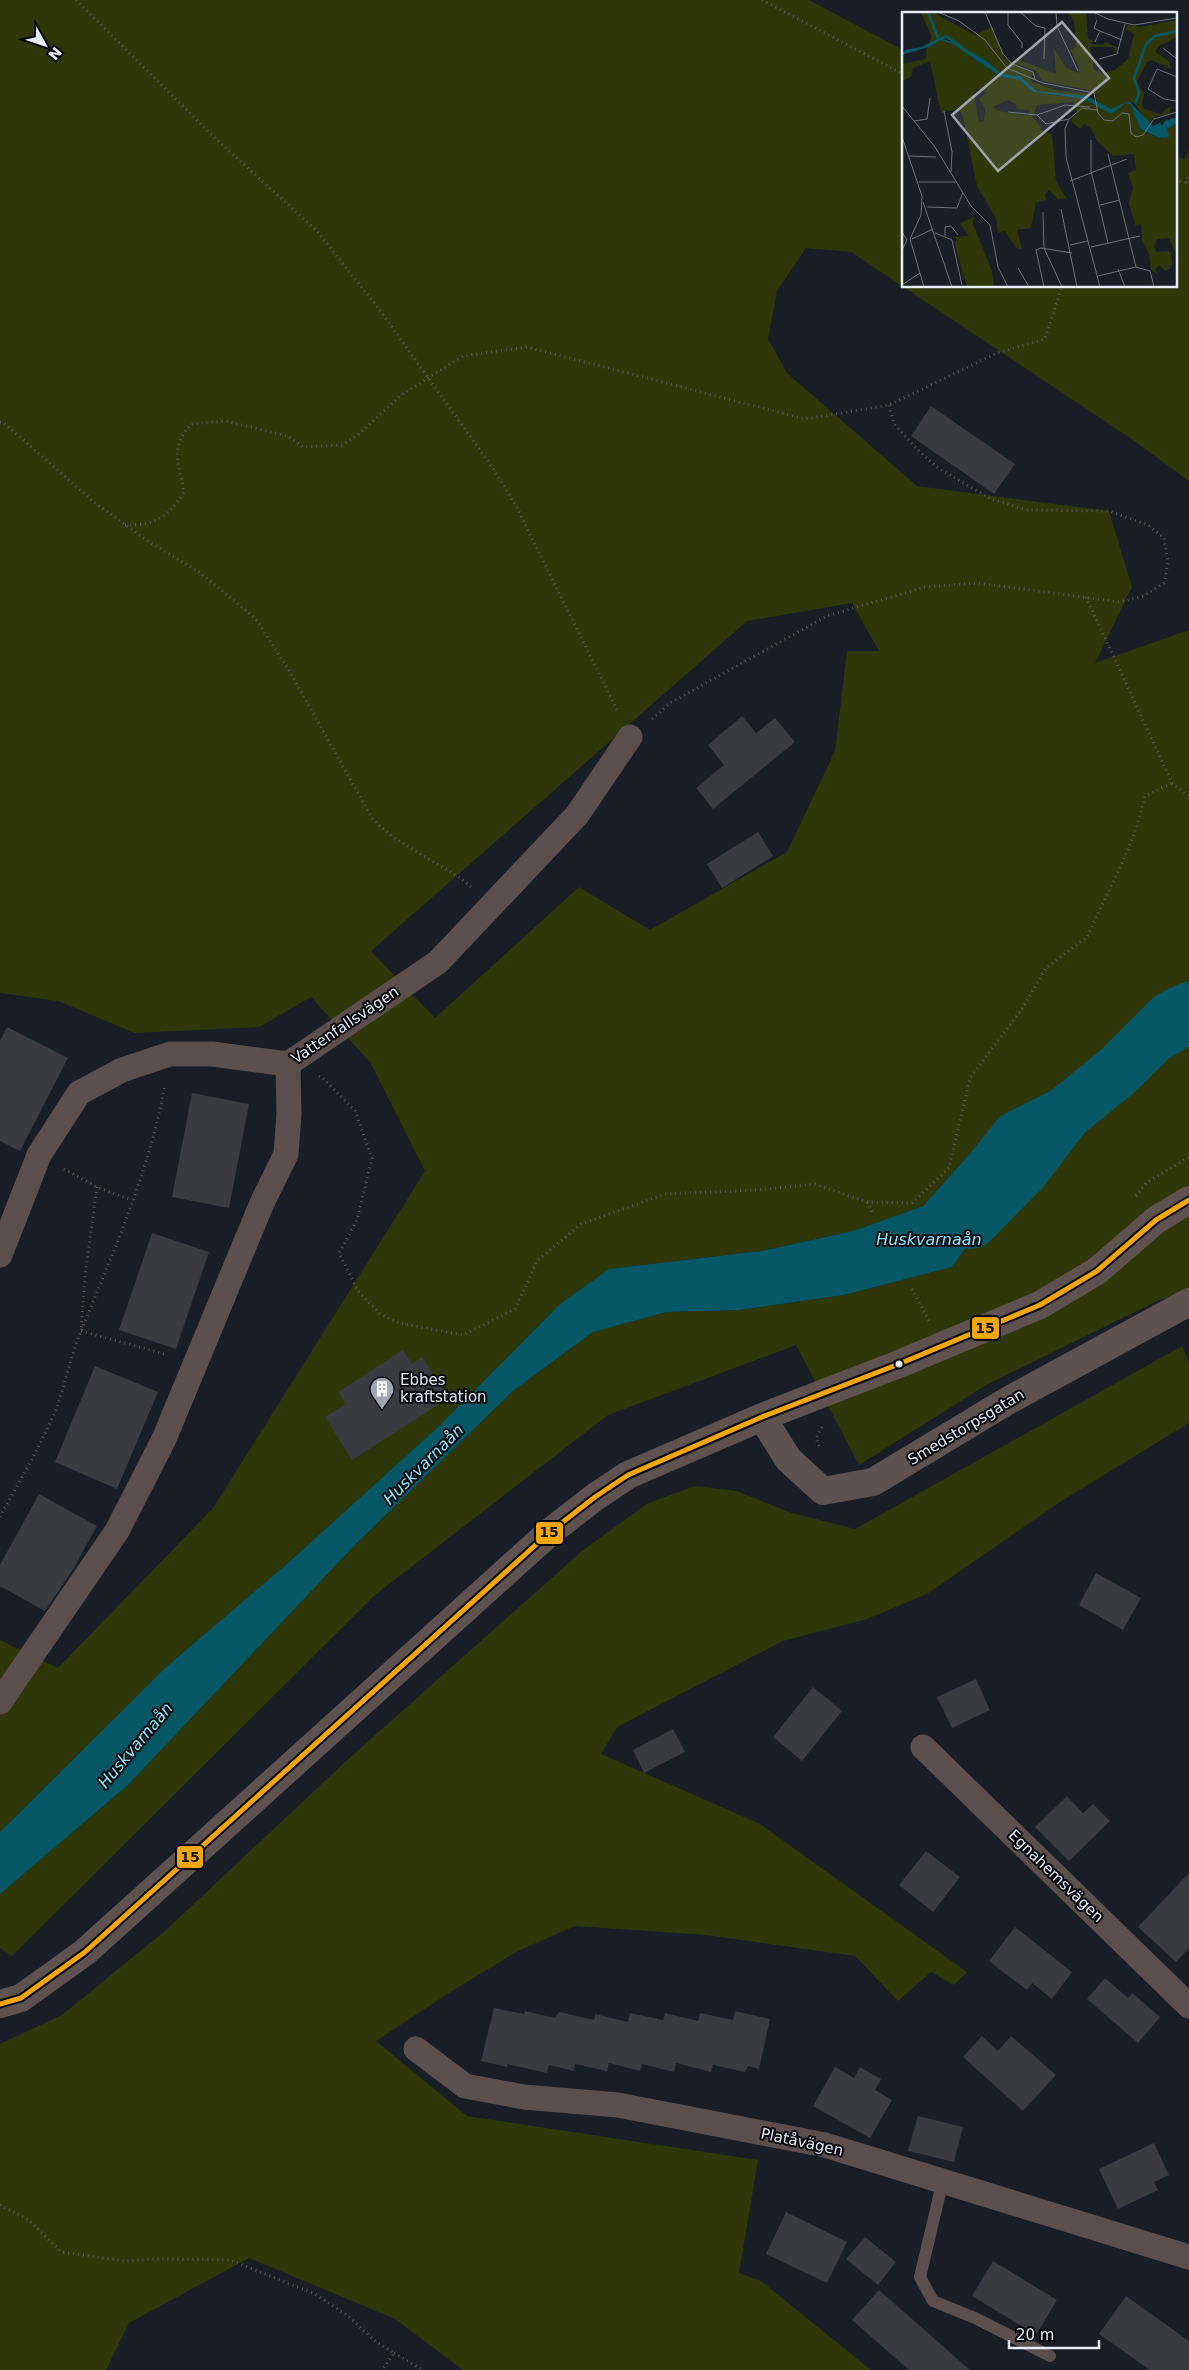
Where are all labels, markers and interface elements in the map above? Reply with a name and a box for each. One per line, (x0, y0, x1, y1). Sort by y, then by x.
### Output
inset map (902, 12, 1176, 288)
north arrow (20, 20, 70, 70)
text: N (45, 44, 65, 63)
street label: Vattenfallsvägen (288, 982, 402, 1068)
water label: Huskvarnaån (876, 1230, 982, 1249)
line badge: 15 (971, 1316, 1000, 1340)
text: 15 (975, 1320, 995, 1336)
unlabelled marker (894, 1359, 904, 1369)
place label: Ebbes kraftstation (400, 1371, 487, 1406)
building icon: Ebbes kraftstation (369, 1376, 395, 1410)
street label: Smedstorpsgatan (905, 1385, 1027, 1469)
water label: Huskvarnaån (379, 1420, 467, 1508)
line badge: 15 (535, 1521, 564, 1545)
text: 15 (539, 1524, 559, 1540)
water label: Huskvarnaån (94, 1699, 177, 1792)
street label: Egnahemsvägen (1005, 1826, 1107, 1926)
line badge: 15 (176, 1845, 204, 1869)
text: 15 (180, 1849, 200, 1865)
street label: Platåvägen (759, 2124, 845, 2160)
scale bar (1009, 2318, 1099, 2350)
text: 20 m (1016, 2326, 1054, 2344)

